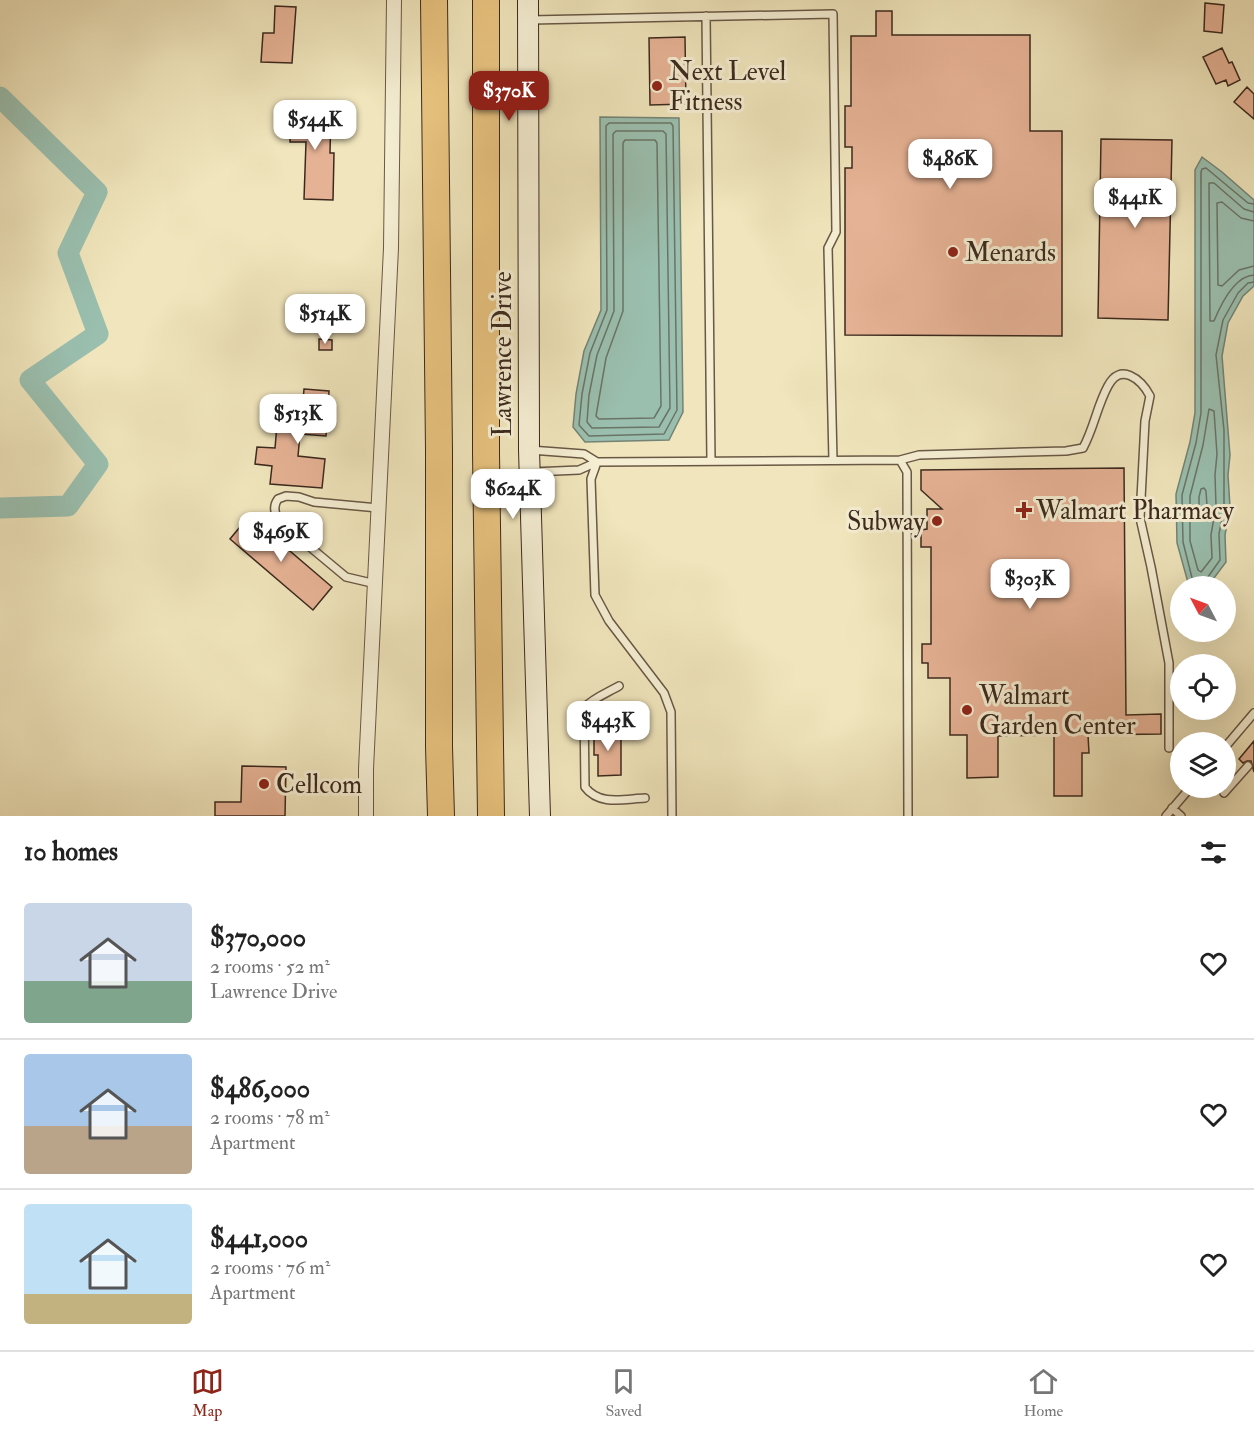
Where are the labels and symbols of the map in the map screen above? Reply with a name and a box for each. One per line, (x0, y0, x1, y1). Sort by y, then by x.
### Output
place label: Next Level Fitness (669, 56, 787, 118)
pin: $370K (467, 71, 551, 122)
marker: Next Level Fitness (650, 79, 664, 93)
pin: $544K (273, 100, 357, 151)
pin: $486K (908, 139, 992, 190)
pin: $441K (1093, 178, 1177, 229)
place label: Menards (965, 237, 1056, 269)
marker: Menards (946, 245, 960, 259)
street label: Lawrence Drive (487, 271, 519, 437)
pin: $514K (283, 294, 367, 345)
pin: $513K (256, 394, 340, 445)
pin: $624K (471, 469, 555, 520)
place label: Walmart Pharmacy (1035, 495, 1235, 527)
marker: Walmart Pharmacy (1017, 503, 1031, 517)
place label: Subway (847, 506, 926, 538)
pin: $469K (239, 512, 323, 563)
marker: Subway (930, 514, 944, 528)
pin: $303K (988, 559, 1072, 610)
north arrow (1170, 576, 1236, 642)
place label: Walmart Garden Center (978, 680, 1136, 742)
pin: $443K (566, 701, 650, 752)
marker: Walmart Garden Center (960, 703, 974, 717)
place label: Cellcom (276, 769, 362, 801)
marker: Cellcom (257, 777, 271, 791)

